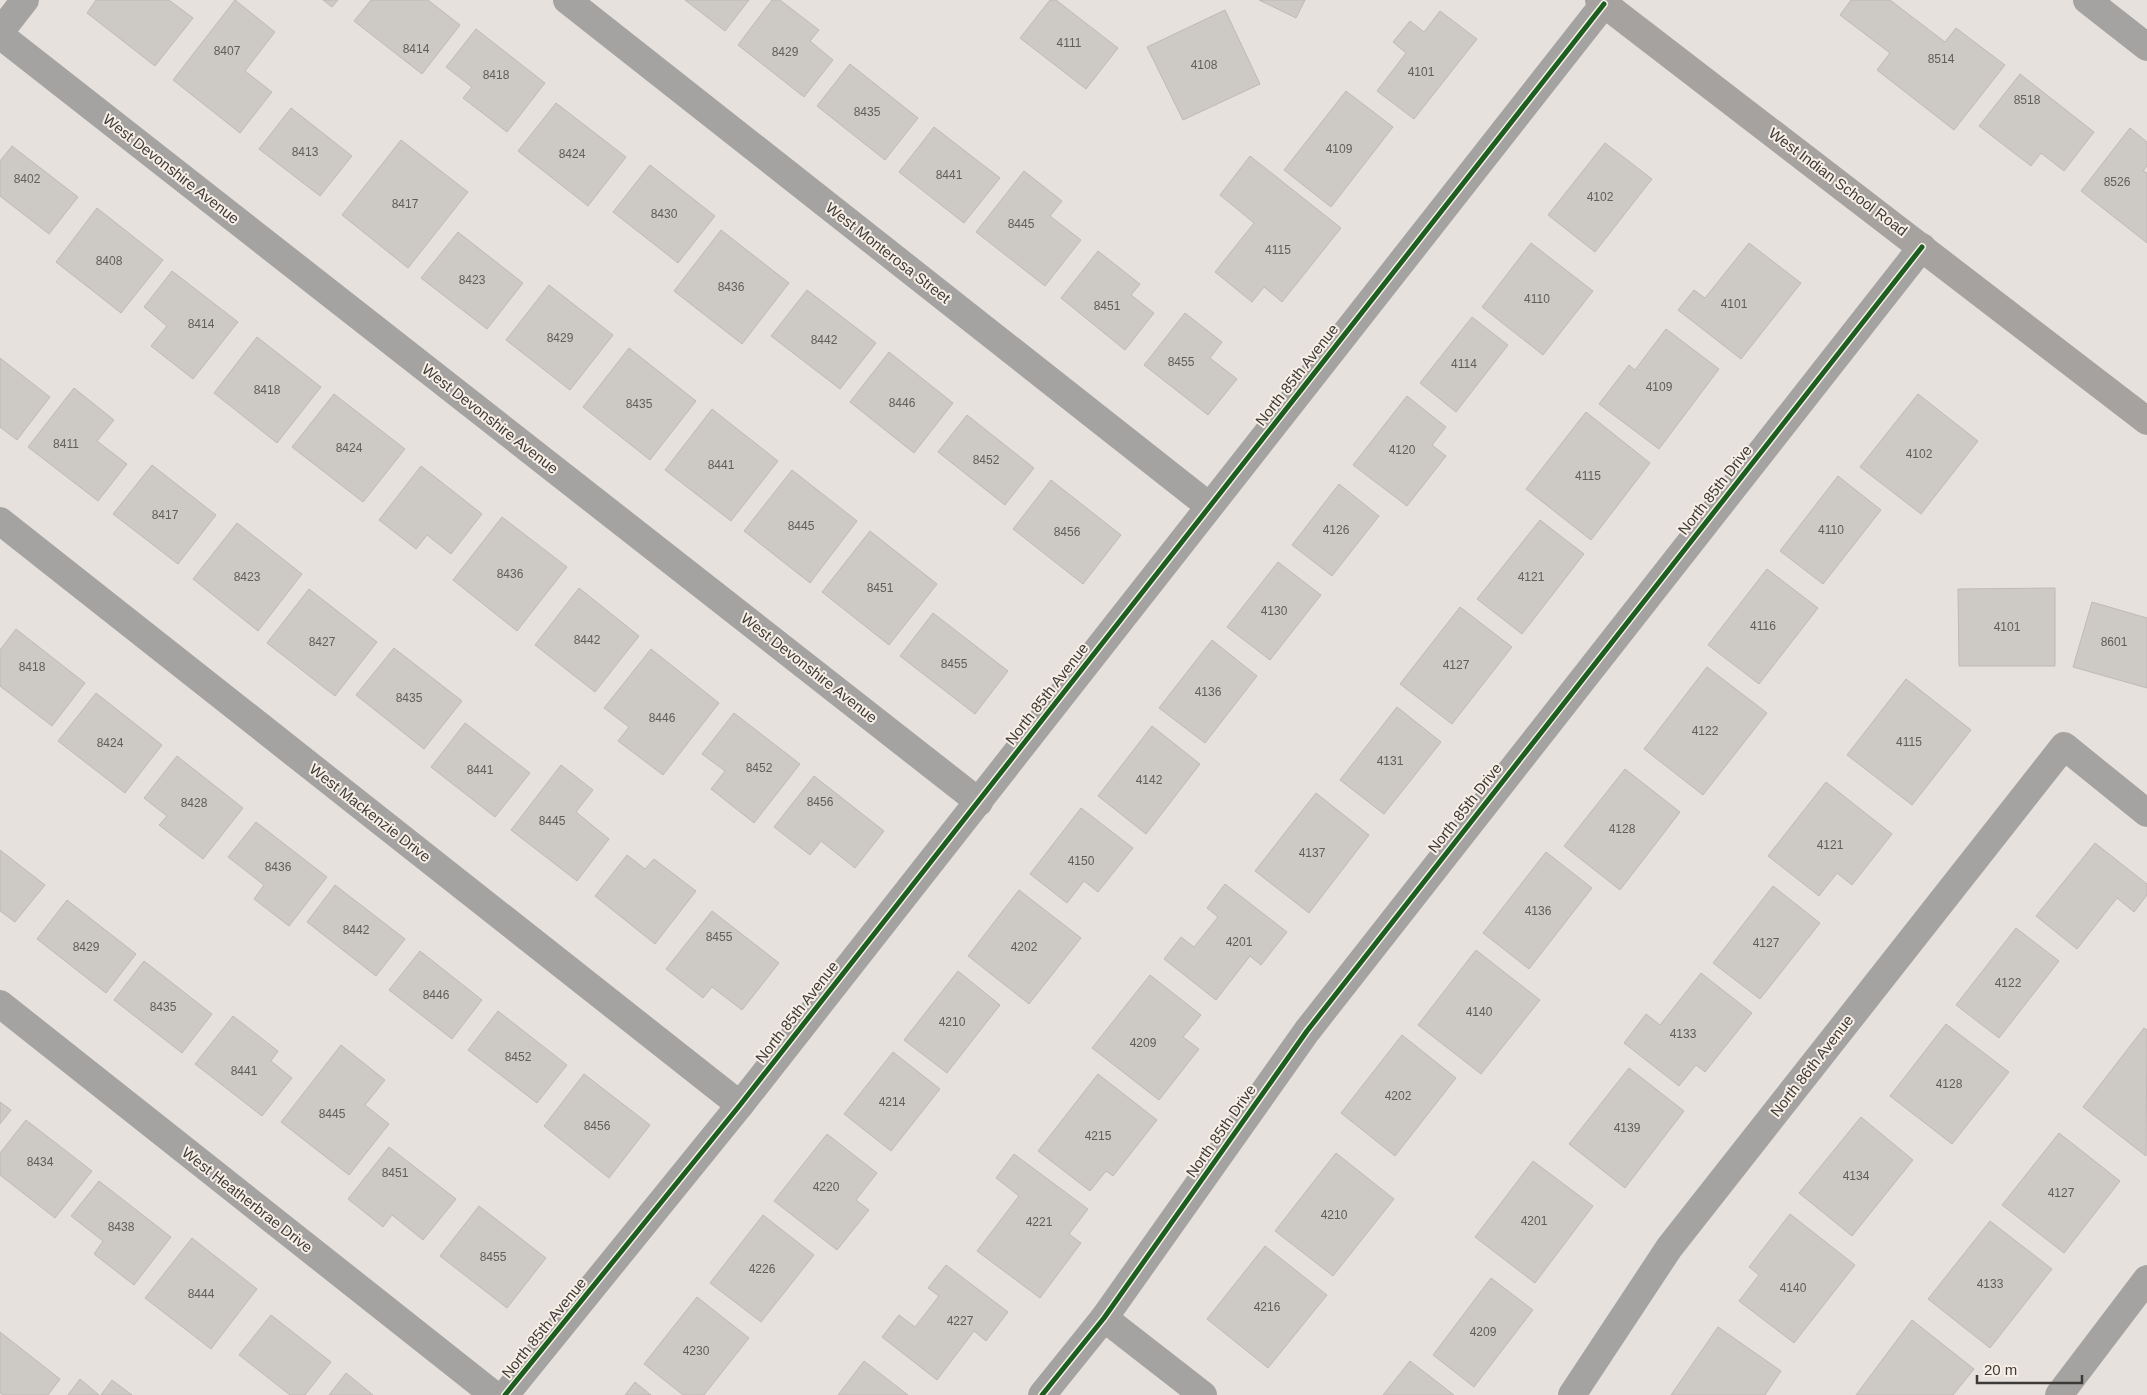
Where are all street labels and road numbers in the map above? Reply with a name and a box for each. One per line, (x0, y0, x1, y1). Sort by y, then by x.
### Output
street label: West Devonshire Avenue (100, 110, 243, 227)
street label: West Indian School Road (1766, 124, 1911, 239)
street label: West Monterosa Street (823, 199, 955, 307)
street label: North 85th Avenue (1252, 321, 1341, 429)
street label: West Devonshire Avenue (419, 360, 562, 477)
street label: North 85th Drive (1674, 441, 1755, 538)
street label: West Devonshire Avenue (738, 609, 881, 726)
street label: North 85th Avenue (1002, 640, 1091, 748)
street label: North 85th Drive (1424, 759, 1505, 856)
street label: West Mackenzie Drive (306, 760, 434, 865)
street label: North 85th Avenue (752, 958, 841, 1066)
street label: North 86th Avenue (1767, 1012, 1856, 1120)
street label: North 85th Drive (1182, 1081, 1259, 1180)
street label: West Heatherbrae Drive (179, 1143, 316, 1256)
street label: North 85th Avenue (498, 1274, 589, 1381)

